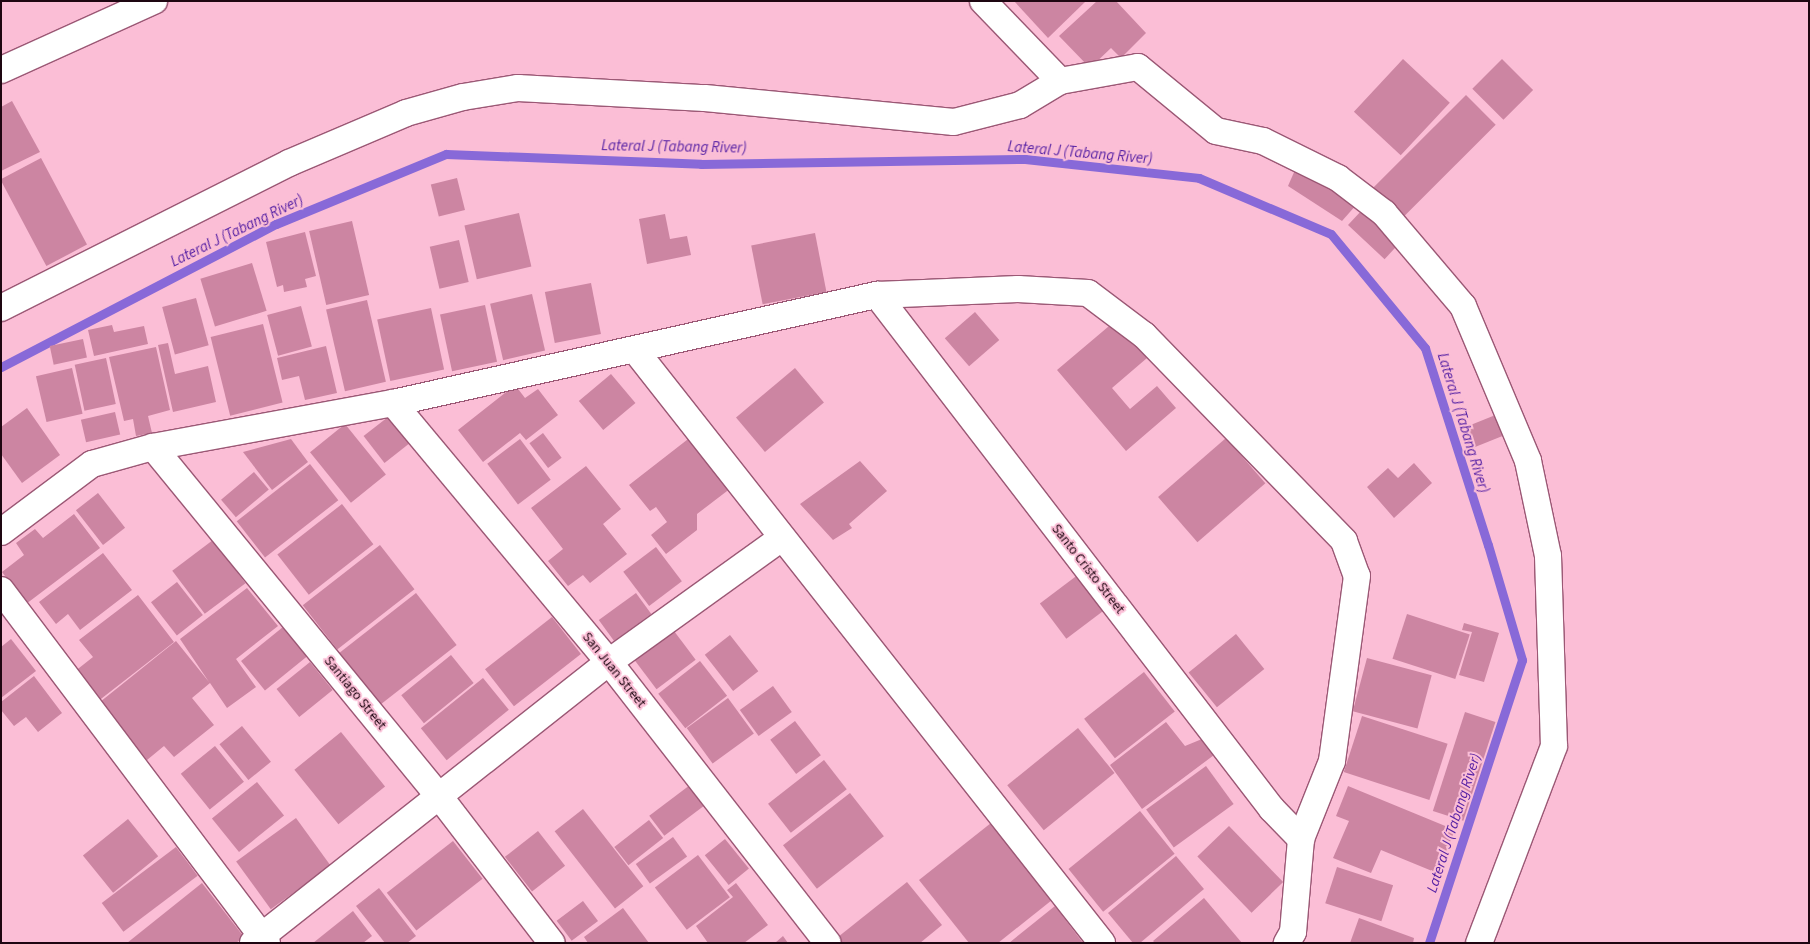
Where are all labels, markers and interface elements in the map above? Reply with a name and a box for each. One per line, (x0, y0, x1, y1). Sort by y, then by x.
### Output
water label: Lateral J (Tabang River) (601, 137, 747, 157)
water label: Lateral J (Tabang River) (1007, 138, 1153, 168)
water label: Lateral J (Tabang River) (168, 191, 306, 271)
water label: Lateral J (Tabang River) (1433, 351, 1493, 495)
street label: Santo Cristo Street (1048, 521, 1128, 617)
street label: San Juan Street (579, 629, 649, 711)
street label: Santiago Street (320, 653, 390, 733)
water label: Lateral J (Tabang River) (1423, 751, 1485, 895)

